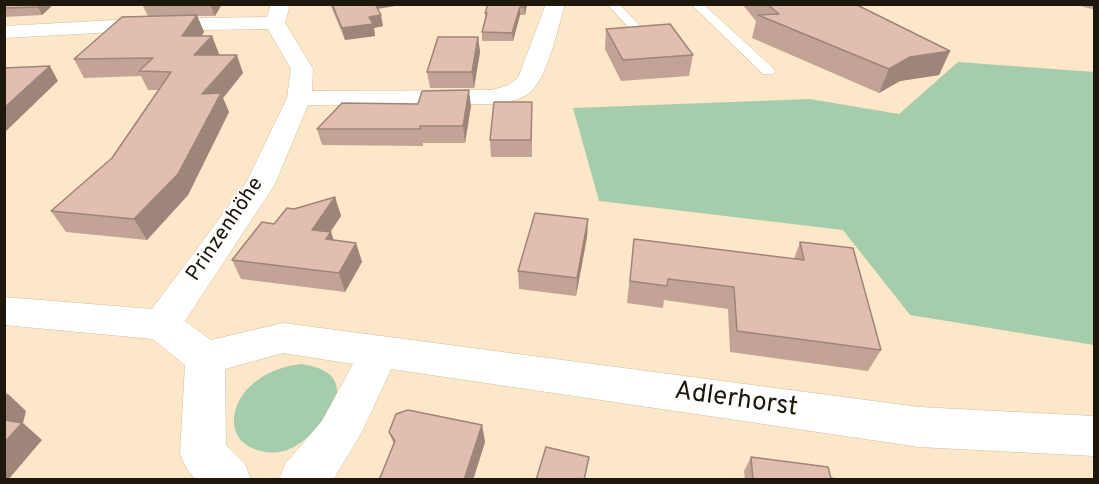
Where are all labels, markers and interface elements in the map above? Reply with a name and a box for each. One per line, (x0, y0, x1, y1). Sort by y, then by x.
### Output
street label: Prinzenhöhe (182, 173, 270, 287)
street label: Adlerhorst (672, 377, 800, 425)

